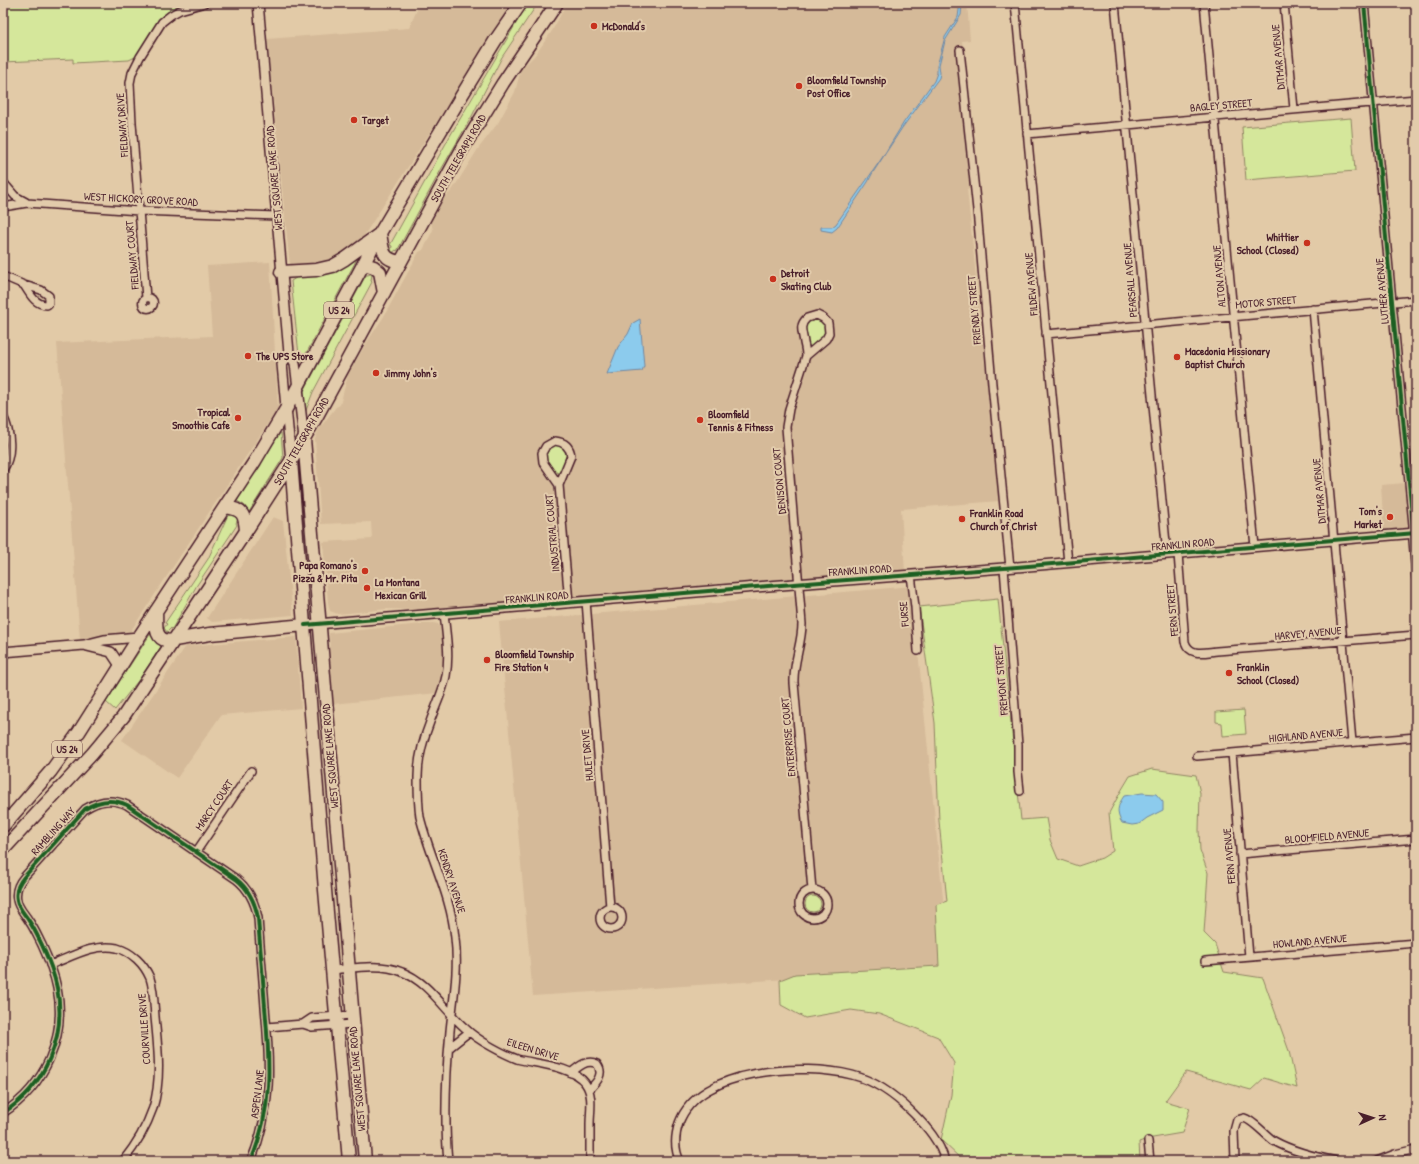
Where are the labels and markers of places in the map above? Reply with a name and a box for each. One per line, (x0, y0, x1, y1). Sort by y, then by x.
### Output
place label: McDonald's (602, 19, 646, 33)
marker: McDonald's (589, 21, 599, 31)
place label: Bloomfield Township Post Office (807, 73, 886, 100)
marker: Bloomfield Township Post Office (794, 81, 804, 91)
place label: Target (361, 113, 390, 128)
marker: Target (349, 115, 359, 125)
place label: Whittier School (Closed) (1237, 230, 1300, 257)
marker: Whittier School (Closed) (1302, 238, 1312, 248)
place label: Detroit Skating Club (781, 266, 832, 294)
marker: Detroit Skating Club (768, 274, 778, 284)
place label: Macedonia Missionary Baptist Church (1185, 344, 1270, 372)
place label: The UPS Store (255, 349, 314, 363)
marker: The UPS Store (243, 351, 253, 361)
marker: Macedonia Missionary Baptist Church (1172, 352, 1182, 362)
place label: Jimmy John's (384, 366, 438, 381)
marker: Jimmy John's (371, 368, 381, 378)
place label: Tropical Smoothie Cafe (172, 405, 231, 432)
place label: Bloomfield Tennis & Fitness (707, 407, 774, 434)
marker: Tropical Smoothie Cafe (233, 413, 243, 423)
marker: Bloomfield Tennis & Fitness (695, 415, 705, 425)
place label: Tom's Market (1354, 504, 1383, 531)
place label: Franklin Road Church of Christ (969, 506, 1038, 533)
marker: Tom's Market (1385, 512, 1395, 522)
marker: Franklin Road Church of Christ (957, 514, 967, 524)
place label: Papa Romano's Pizza & Mr. Pita (293, 558, 358, 585)
marker: Papa Romano's Pizza & Mr. Pita (360, 566, 370, 576)
place label: La Montana Mexican Grill (375, 575, 427, 602)
marker: La Montana Mexican Grill (362, 583, 372, 593)
place label: Bloomfield Township Fire Station 4 (494, 647, 574, 674)
marker: Bloomfield Township Fire Station 4 (482, 655, 492, 665)
place label: Franklin School (Closed) (1236, 660, 1299, 687)
marker: Franklin School (Closed) (1224, 668, 1234, 678)

